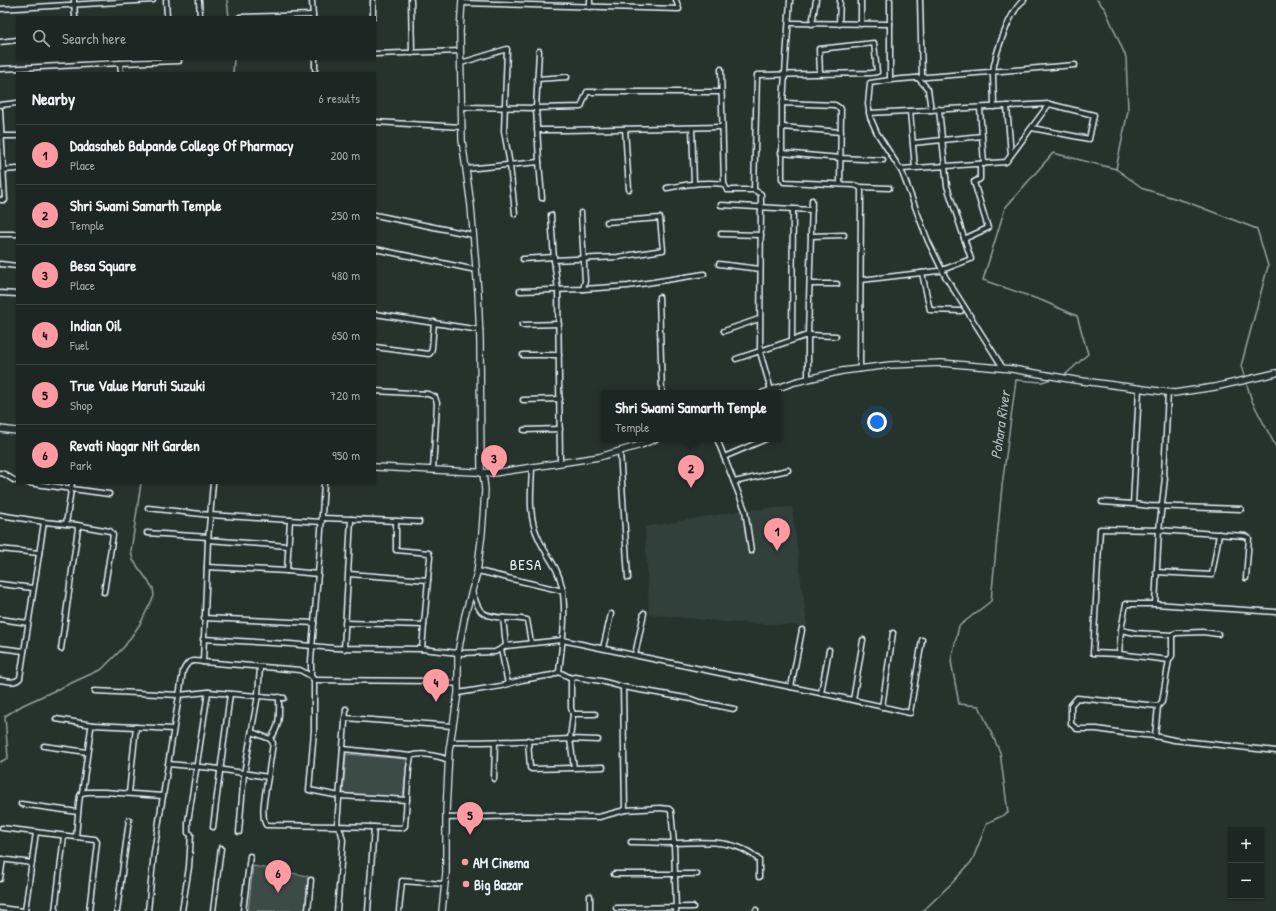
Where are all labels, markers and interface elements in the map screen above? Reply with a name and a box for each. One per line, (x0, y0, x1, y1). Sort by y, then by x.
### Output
search box (16, 16, 376, 60)
icon: search (30, 27, 52, 49)
text: Search here (62, 28, 126, 49)
text: Nearby (32, 87, 75, 110)
text: 6 results (319, 89, 360, 107)
text: Dadasaheb Balpande College Of Pharmacy (70, 135, 294, 156)
text: 1 (43, 146, 47, 164)
text: 200 m (330, 146, 360, 164)
text: Place (70, 156, 95, 174)
text: Shri Swami Samarth Temple (70, 195, 222, 216)
text: 2 (42, 206, 48, 224)
text: 250 m (331, 206, 360, 224)
text: Temple (70, 216, 104, 234)
text: Besa Square (70, 255, 136, 276)
text: 3 (42, 266, 48, 284)
text: 480 m (332, 266, 360, 284)
text: Place (70, 276, 95, 294)
text: Indian Oil (70, 315, 121, 336)
text: 4 (43, 326, 47, 344)
text: 650 m (332, 326, 360, 344)
text: Fuel (70, 336, 89, 354)
text: True Value Maruti Suzuki (70, 375, 205, 396)
text: 5 (42, 386, 48, 404)
text: 720 m (330, 386, 360, 404)
water label: Pohara River (985, 387, 1015, 460)
popup (601, 390, 781, 442)
text: Shop (70, 396, 92, 414)
text: Shri Swami Samarth Temple (615, 397, 767, 418)
your location (867, 412, 887, 432)
text: Temple (615, 418, 650, 436)
text: Revati Nagar Nit Garden (70, 435, 200, 456)
pin: 3 (481, 445, 507, 478)
text: 6 (42, 446, 48, 464)
text: 950 m (332, 446, 360, 464)
pin: 2 (678, 455, 704, 488)
text: Park (70, 456, 92, 474)
pin: 1 (764, 518, 790, 551)
district label: BESA (510, 554, 542, 575)
pin: 4 (423, 669, 449, 702)
pin: 5 (457, 802, 483, 835)
map controls (1228, 827, 1264, 899)
button: + (1228, 827, 1264, 863)
place label: AM Cinema (473, 853, 530, 872)
marker: AM Cinema (460, 857, 470, 867)
pin: 6 (265, 860, 291, 893)
button: − (1228, 863, 1264, 899)
place label: Big Bazar (474, 875, 524, 896)
marker: Big Bazar (461, 879, 471, 889)

